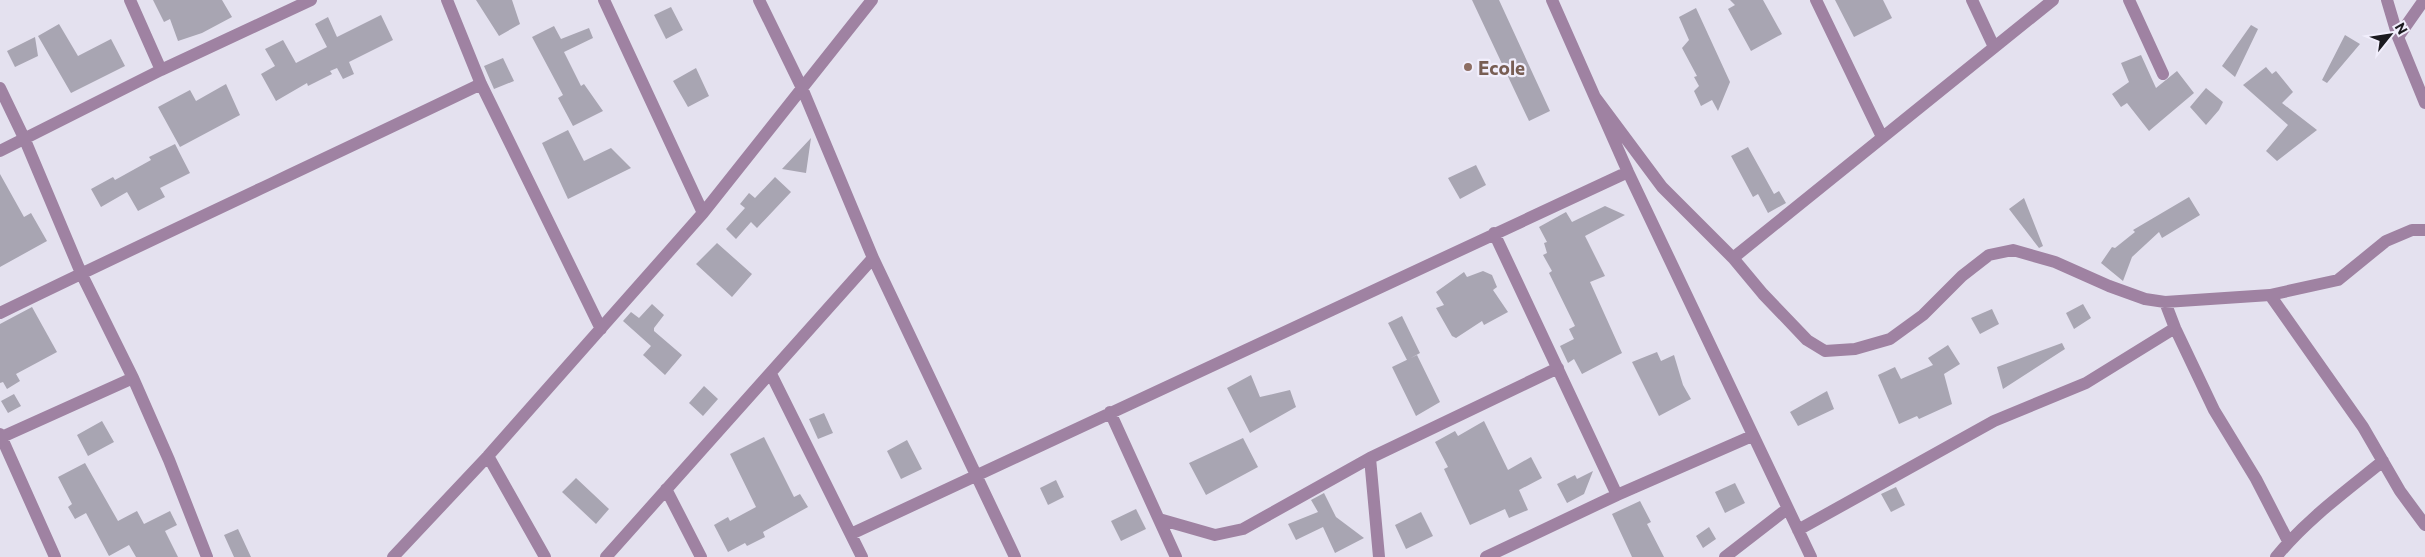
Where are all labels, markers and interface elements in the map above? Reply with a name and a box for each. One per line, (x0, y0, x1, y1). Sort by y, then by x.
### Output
north arrow (2365, 10, 2415, 60)
text: N (2392, 19, 2412, 37)
place label: Ecole (1478, 56, 1525, 79)
marker: Ecole (1462, 61, 1474, 73)

